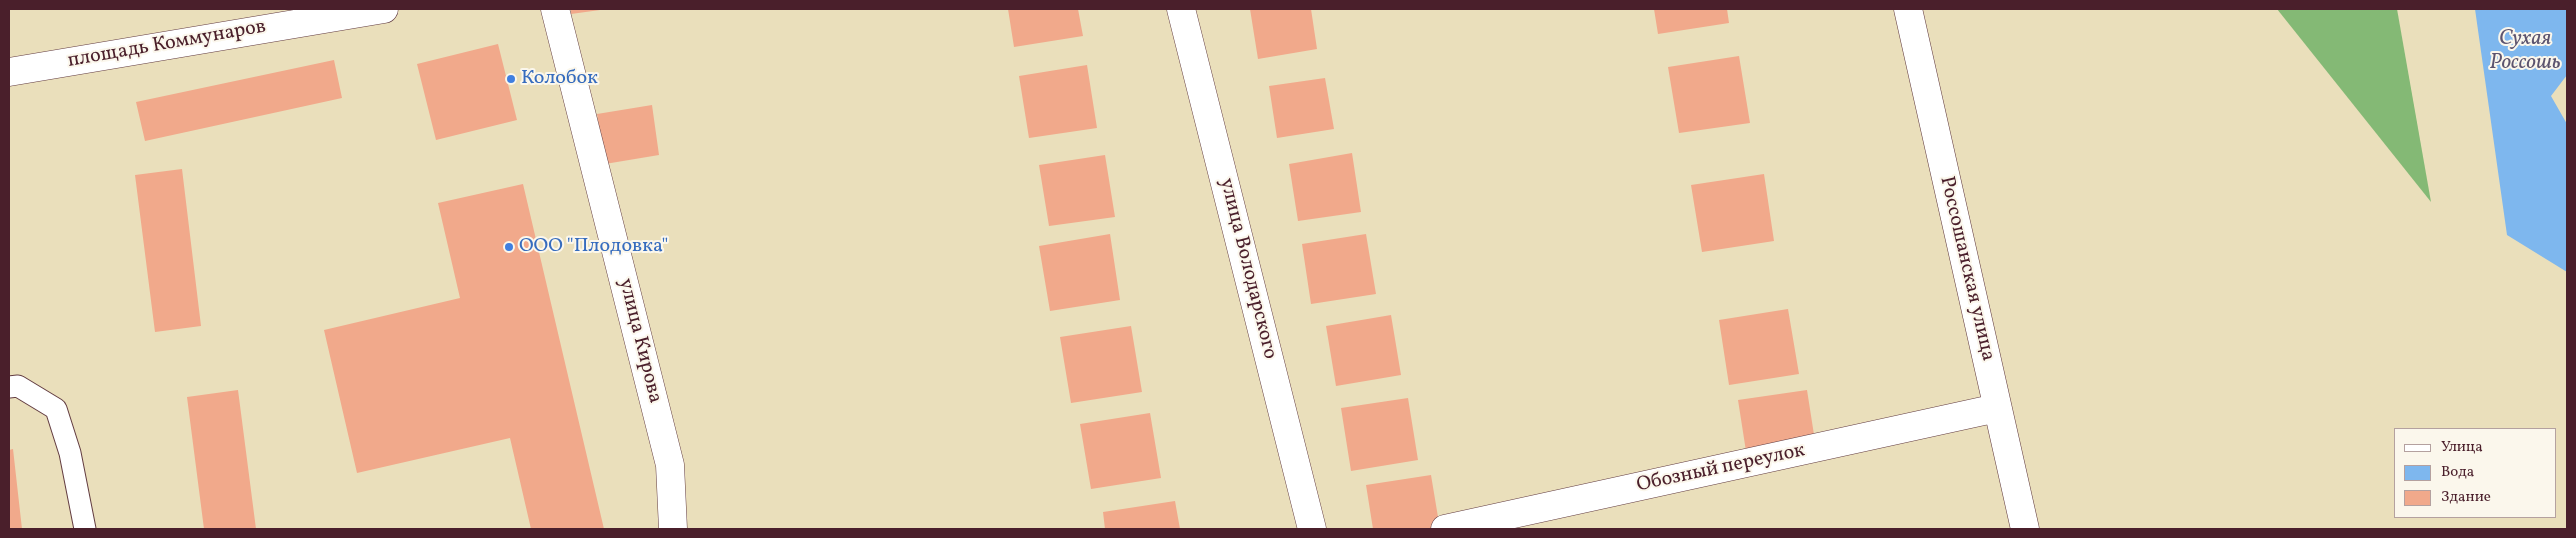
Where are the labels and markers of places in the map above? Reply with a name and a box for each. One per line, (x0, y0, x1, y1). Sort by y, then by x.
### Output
place label: Колобок (521, 67, 598, 91)
marker: Колобок (505, 73, 517, 85)
place label: ООО "Плодовка" (519, 235, 668, 259)
marker: ООО "Плодовка" (503, 241, 515, 253)

